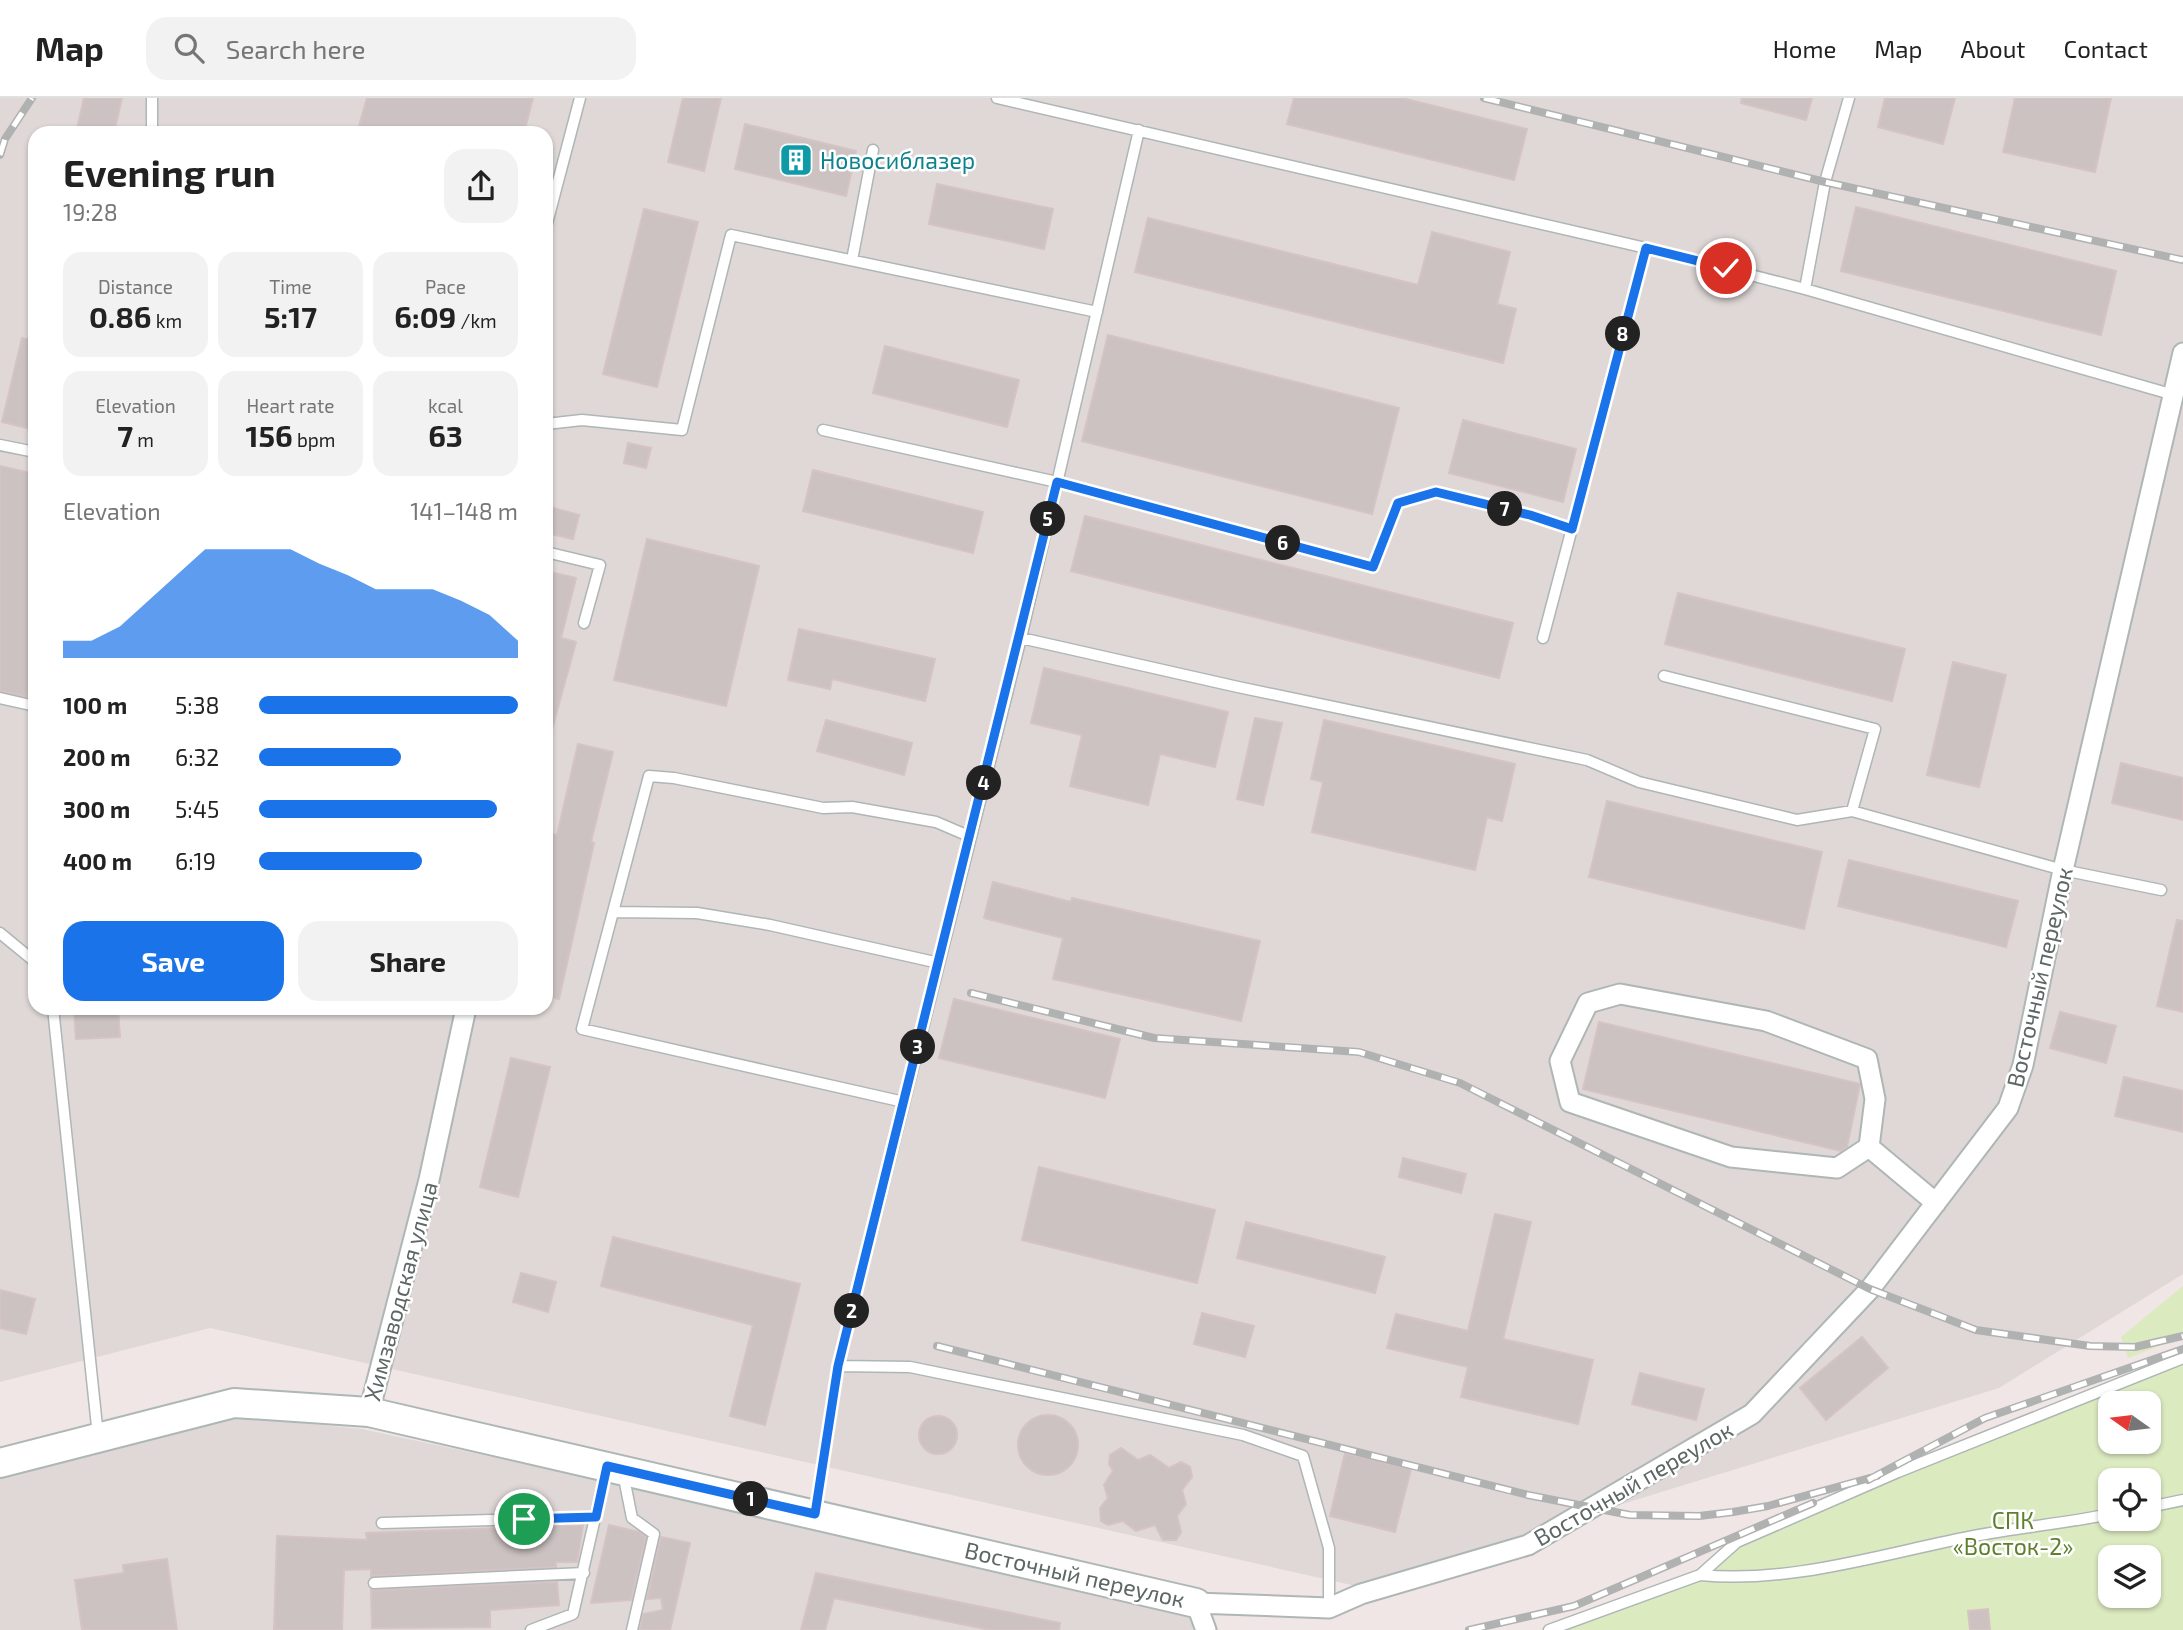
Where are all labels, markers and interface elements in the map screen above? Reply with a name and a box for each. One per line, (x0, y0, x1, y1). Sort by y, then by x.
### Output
search box (146, 17, 636, 80)
text: Map (35, 28, 104, 68)
icon: search (170, 29, 208, 67)
text: Search here (226, 33, 365, 64)
text: Home (1773, 34, 1836, 63)
text: Map (1874, 34, 1922, 63)
text: About (1960, 34, 2026, 63)
text: Contact (2064, 34, 2148, 63)
building icon: Новосиблазер (777, 141, 815, 179)
place label: Новосиблазер (820, 146, 975, 174)
text: Evening run (63, 149, 276, 195)
button: share (444, 149, 518, 223)
text: 19:28 (63, 198, 118, 226)
pin (1696, 238, 1756, 298)
icon: check (1707, 249, 1745, 287)
text: Distance (98, 275, 173, 298)
text: Time (269, 275, 312, 298)
text: Pace (425, 275, 466, 298)
text: 0.86 (89, 298, 152, 334)
text: 5:17 (264, 298, 317, 334)
text: 6:09 (394, 298, 456, 334)
text: km (152, 309, 182, 332)
text: /km (456, 309, 497, 332)
pin: 8 (1606, 316, 1640, 352)
text: 8 (1617, 322, 1628, 345)
text: Elevation (95, 394, 176, 417)
text: Heart rate (247, 394, 334, 417)
text: kcal (428, 394, 463, 417)
text: 7 (117, 417, 133, 453)
text: 156 (246, 417, 293, 453)
text: 63 (428, 417, 463, 453)
text: m (133, 428, 154, 451)
text: bpm (293, 428, 335, 451)
pin: 7 (1488, 492, 1522, 526)
text: Elevation (63, 497, 161, 525)
text: 141–148 m (410, 497, 518, 525)
text: 7 (1499, 497, 1510, 520)
pin: 5 (1030, 502, 1066, 536)
text: 5 (1042, 507, 1053, 530)
pin: 6 (1266, 526, 1300, 560)
text: 6 (1277, 531, 1288, 554)
text: 100 m (63, 691, 127, 719)
text: 5:38 (175, 691, 220, 719)
text: 200 m (63, 743, 131, 771)
text: 6:32 (175, 743, 219, 771)
pin: 4 (967, 766, 1002, 800)
text: 4 (977, 771, 990, 794)
text: 300 m (63, 795, 130, 823)
text: 5:45 (175, 795, 219, 823)
text: 400 m (63, 847, 132, 875)
text: 6:19 (175, 847, 216, 875)
street label: Восточный переулок (2000, 864, 2079, 1090)
button: Save (63, 921, 284, 1001)
button: Share (298, 921, 518, 1001)
pin: 3 (900, 1030, 936, 1065)
text: 3 (912, 1035, 923, 1058)
street label: Химзаводская улица (357, 1178, 444, 1404)
pin: 2 (834, 1294, 870, 1328)
text: 2 (846, 1299, 857, 1322)
north arrow (2098, 1391, 2161, 1454)
map controls (2098, 1391, 2161, 1608)
street label: Восточный переулок (1529, 1415, 1738, 1552)
button: locate (2098, 1468, 2161, 1531)
pin: 1 (734, 1482, 768, 1516)
text: 1 (746, 1487, 755, 1510)
pin (494, 1489, 554, 1549)
icon: arrive (505, 1500, 543, 1538)
park label: СПК «Восток-2» (1953, 1506, 2073, 1560)
street label: Восточный переулок (962, 1535, 1188, 1614)
button: layers (2098, 1545, 2161, 1608)

